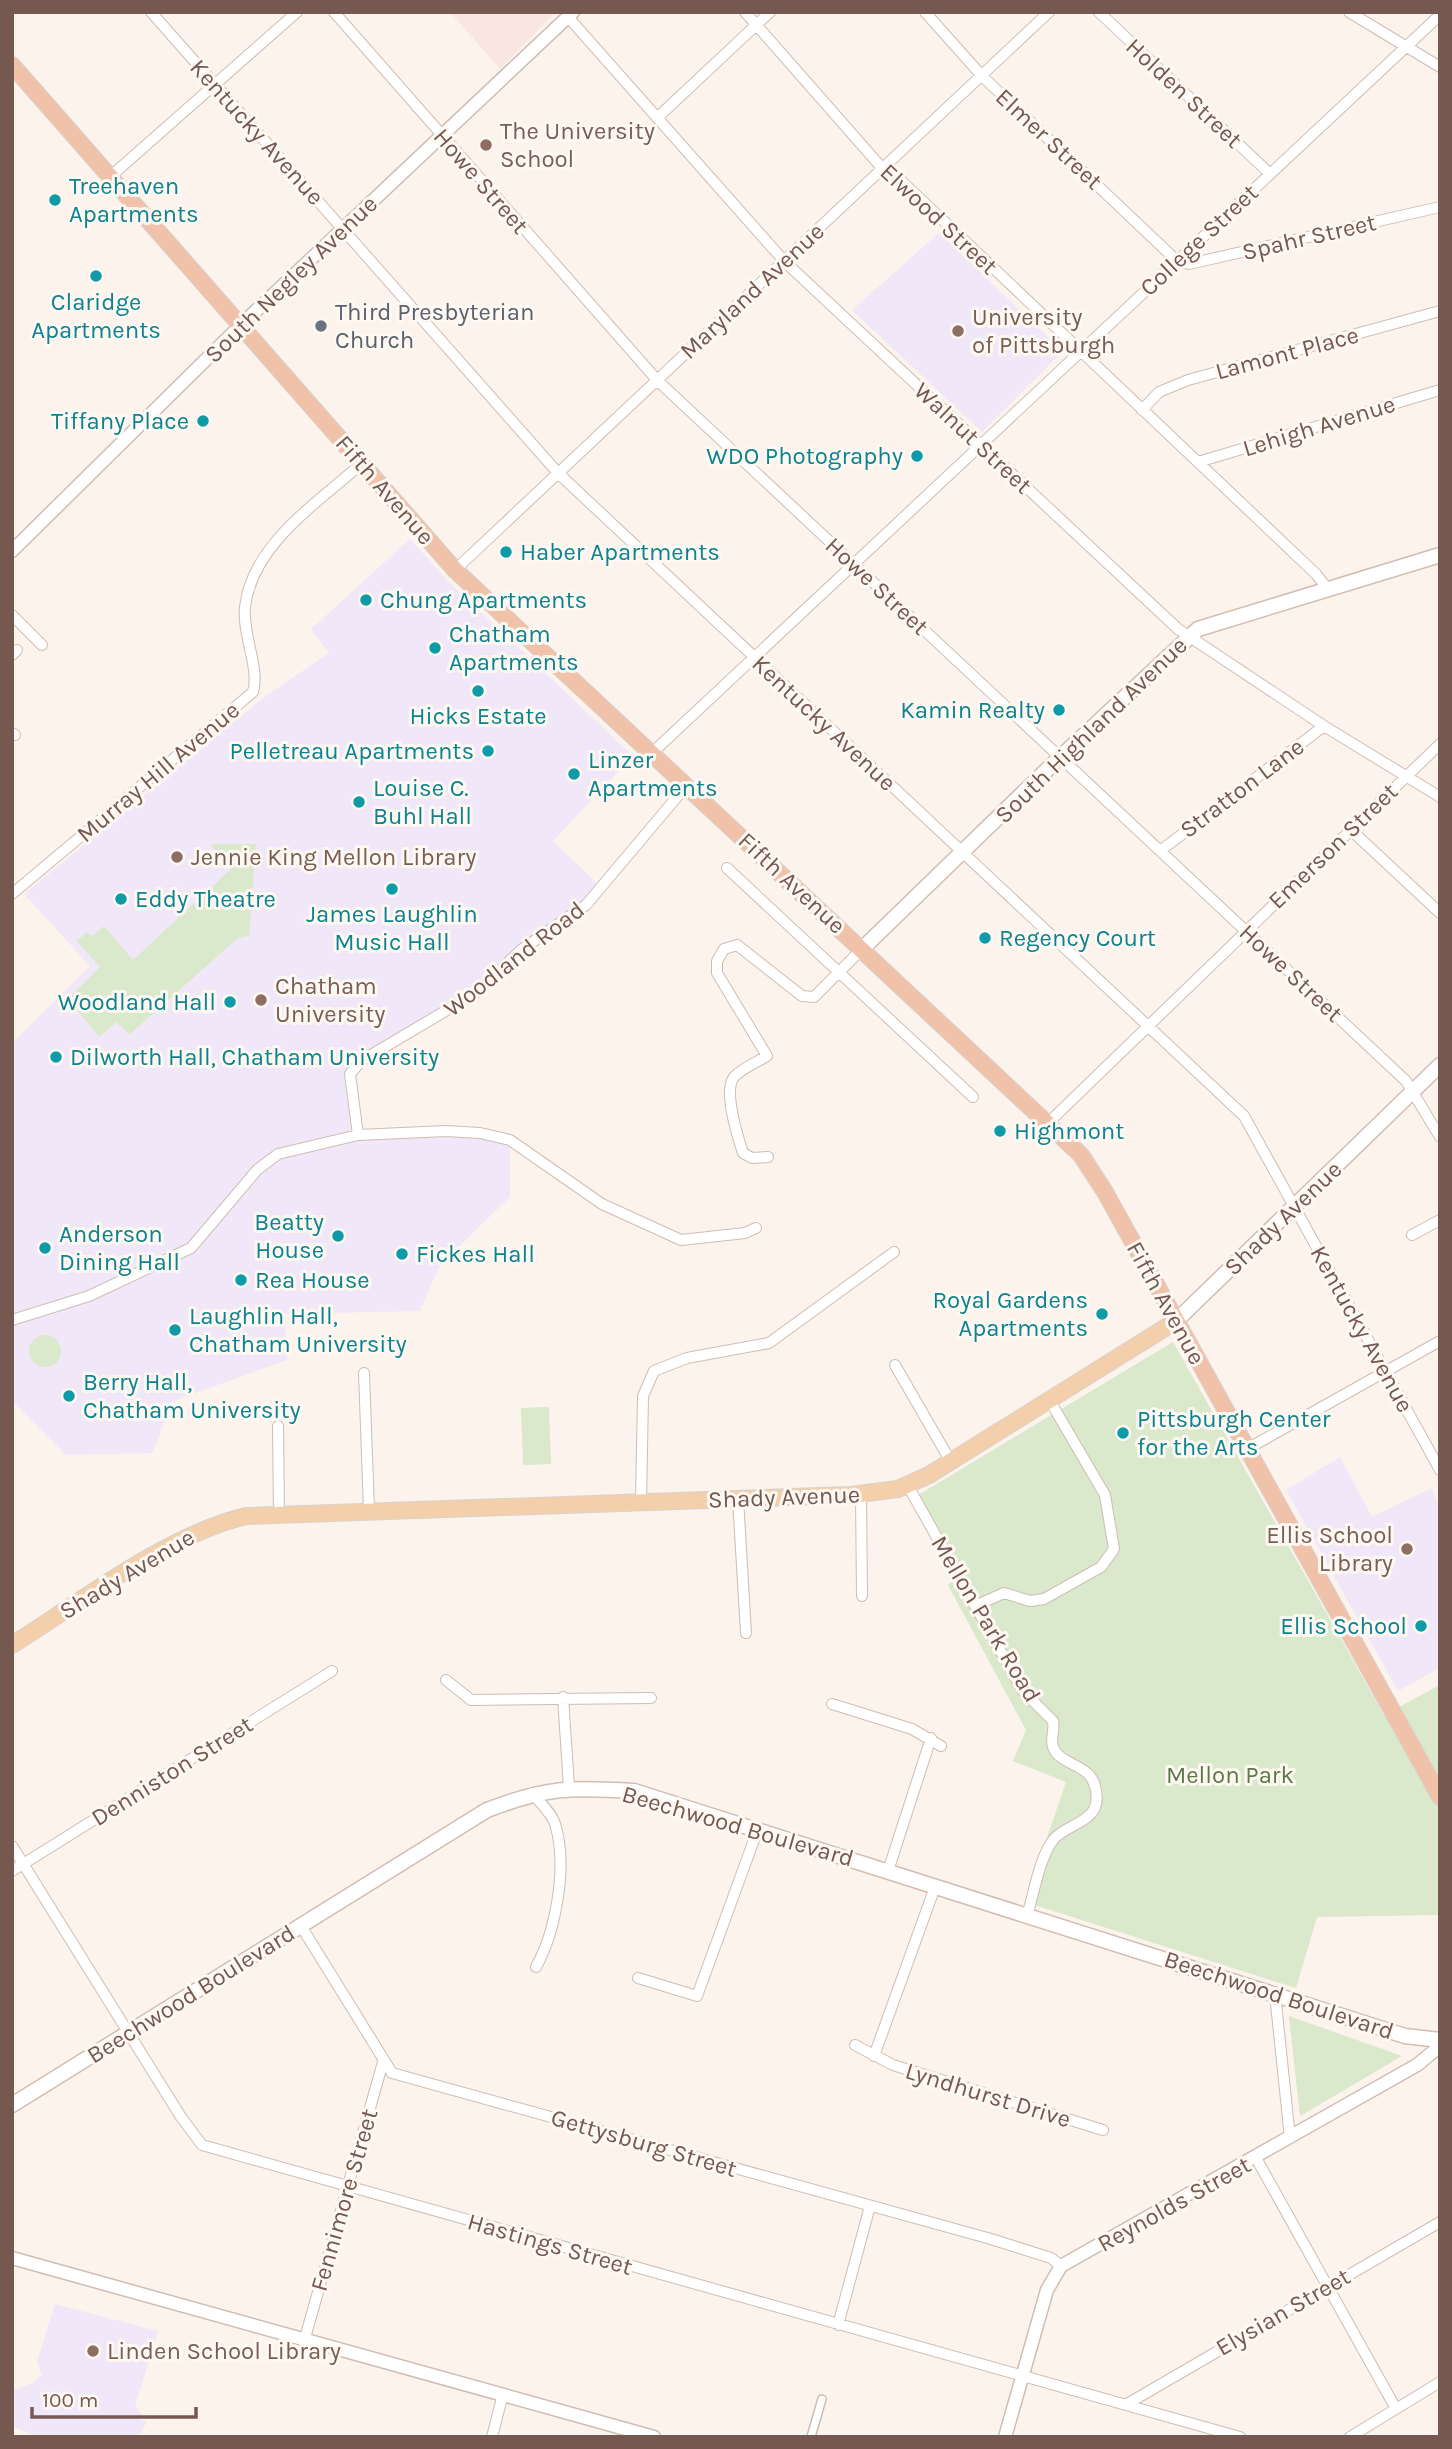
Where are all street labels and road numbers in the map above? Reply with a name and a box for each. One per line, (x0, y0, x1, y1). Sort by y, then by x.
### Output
street label: Holden Street (1120, 32, 1248, 154)
street label: Kentucky Avenue (184, 53, 330, 211)
street label: Elmer Street (990, 83, 1108, 195)
street label: Howe Street (428, 123, 534, 239)
street label: Elwood Street (875, 158, 1003, 280)
street label: College Street (1134, 178, 1264, 302)
street label: South Negley Avenue (199, 190, 383, 368)
street label: Spahr Street (1239, 208, 1379, 266)
street label: Maryland Avenue (674, 217, 830, 365)
street label: Lamont Place (1212, 320, 1362, 386)
street label: Walnut Street (909, 377, 1037, 499)
street label: Lehigh Avenue (1239, 390, 1399, 462)
street label: Fifth Avenue (330, 429, 440, 551)
street label: Howe Street (820, 531, 934, 641)
street label: South Highland Avenue (989, 631, 1193, 829)
street label: Kentucky Avenue (746, 649, 902, 797)
street label: Murray Hill Avenue (71, 696, 245, 848)
street label: Stratton Lane (1174, 732, 1310, 844)
street label: Emerson Street (1263, 777, 1403, 915)
street label: Fifth Avenue (733, 826, 851, 940)
street label: Woodland Road (438, 895, 590, 1023)
street label: Howe Street (1234, 918, 1348, 1028)
street label: Shady Avenue (1219, 1155, 1347, 1281)
street label: Fifth Avenue (1121, 1237, 1211, 1369)
street label: Kentucky Avenue (1305, 1241, 1419, 1417)
street label: Shady Avenue (707, 1480, 861, 1514)
street label: Shady Avenue (55, 1523, 199, 1625)
street label: Mellon Park Road (925, 1531, 1047, 1707)
street label: Denniston Street (86, 1710, 258, 1832)
street label: Beechwood Boulevard (619, 1780, 857, 1872)
street label: Beechwood Boulevard (82, 1919, 300, 2069)
street label: Beechwood Boulevard (1161, 1945, 1397, 2045)
street label: Lyndhurst Drive (902, 2057, 1074, 2133)
street label: Gettysburg Street (548, 2103, 740, 2183)
street label: Fennimore Street (305, 2106, 383, 2294)
street label: Reynolds Street (1092, 2150, 1256, 2258)
street label: Hastings Street (464, 2207, 636, 2281)
street label: Elysian Street (1211, 2262, 1355, 2362)

